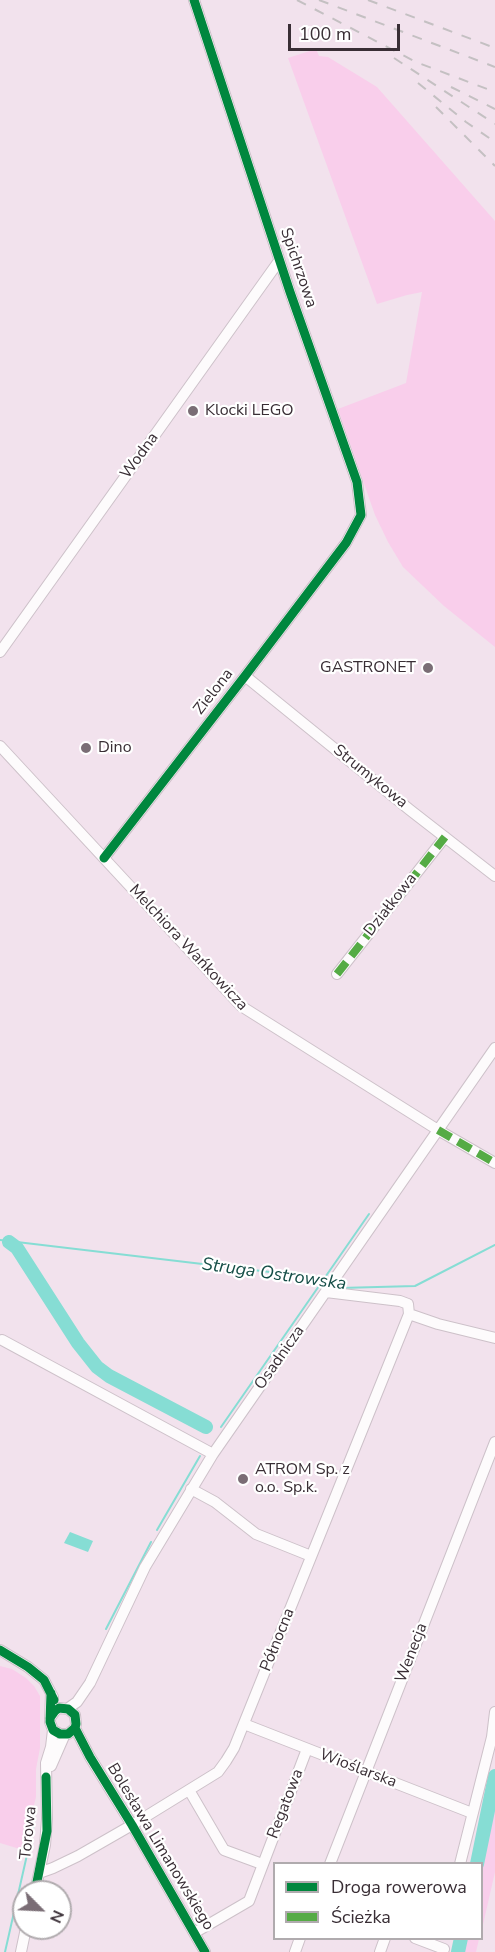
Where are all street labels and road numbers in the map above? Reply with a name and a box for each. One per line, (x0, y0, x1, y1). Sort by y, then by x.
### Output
street label: Spichrzowa (275, 226, 321, 310)
street label: Wodna (117, 429, 163, 483)
street label: Zielona (190, 665, 238, 719)
street label: Strumykowa (329, 741, 411, 813)
street label: Działkowa (360, 870, 422, 940)
street label: Melchiora Wańkowicza (125, 881, 251, 1015)
street label: Osadnicza (251, 1322, 309, 1394)
street label: Północna (257, 1606, 299, 1674)
street label: Wenecja (392, 1620, 432, 1686)
street label: Wioślarska (317, 1746, 399, 1792)
street label: Bolesława Limanowskiego (102, 1760, 218, 1934)
street label: Regatowa (264, 1767, 308, 1841)
street label: Torowa (17, 1805, 41, 1861)

